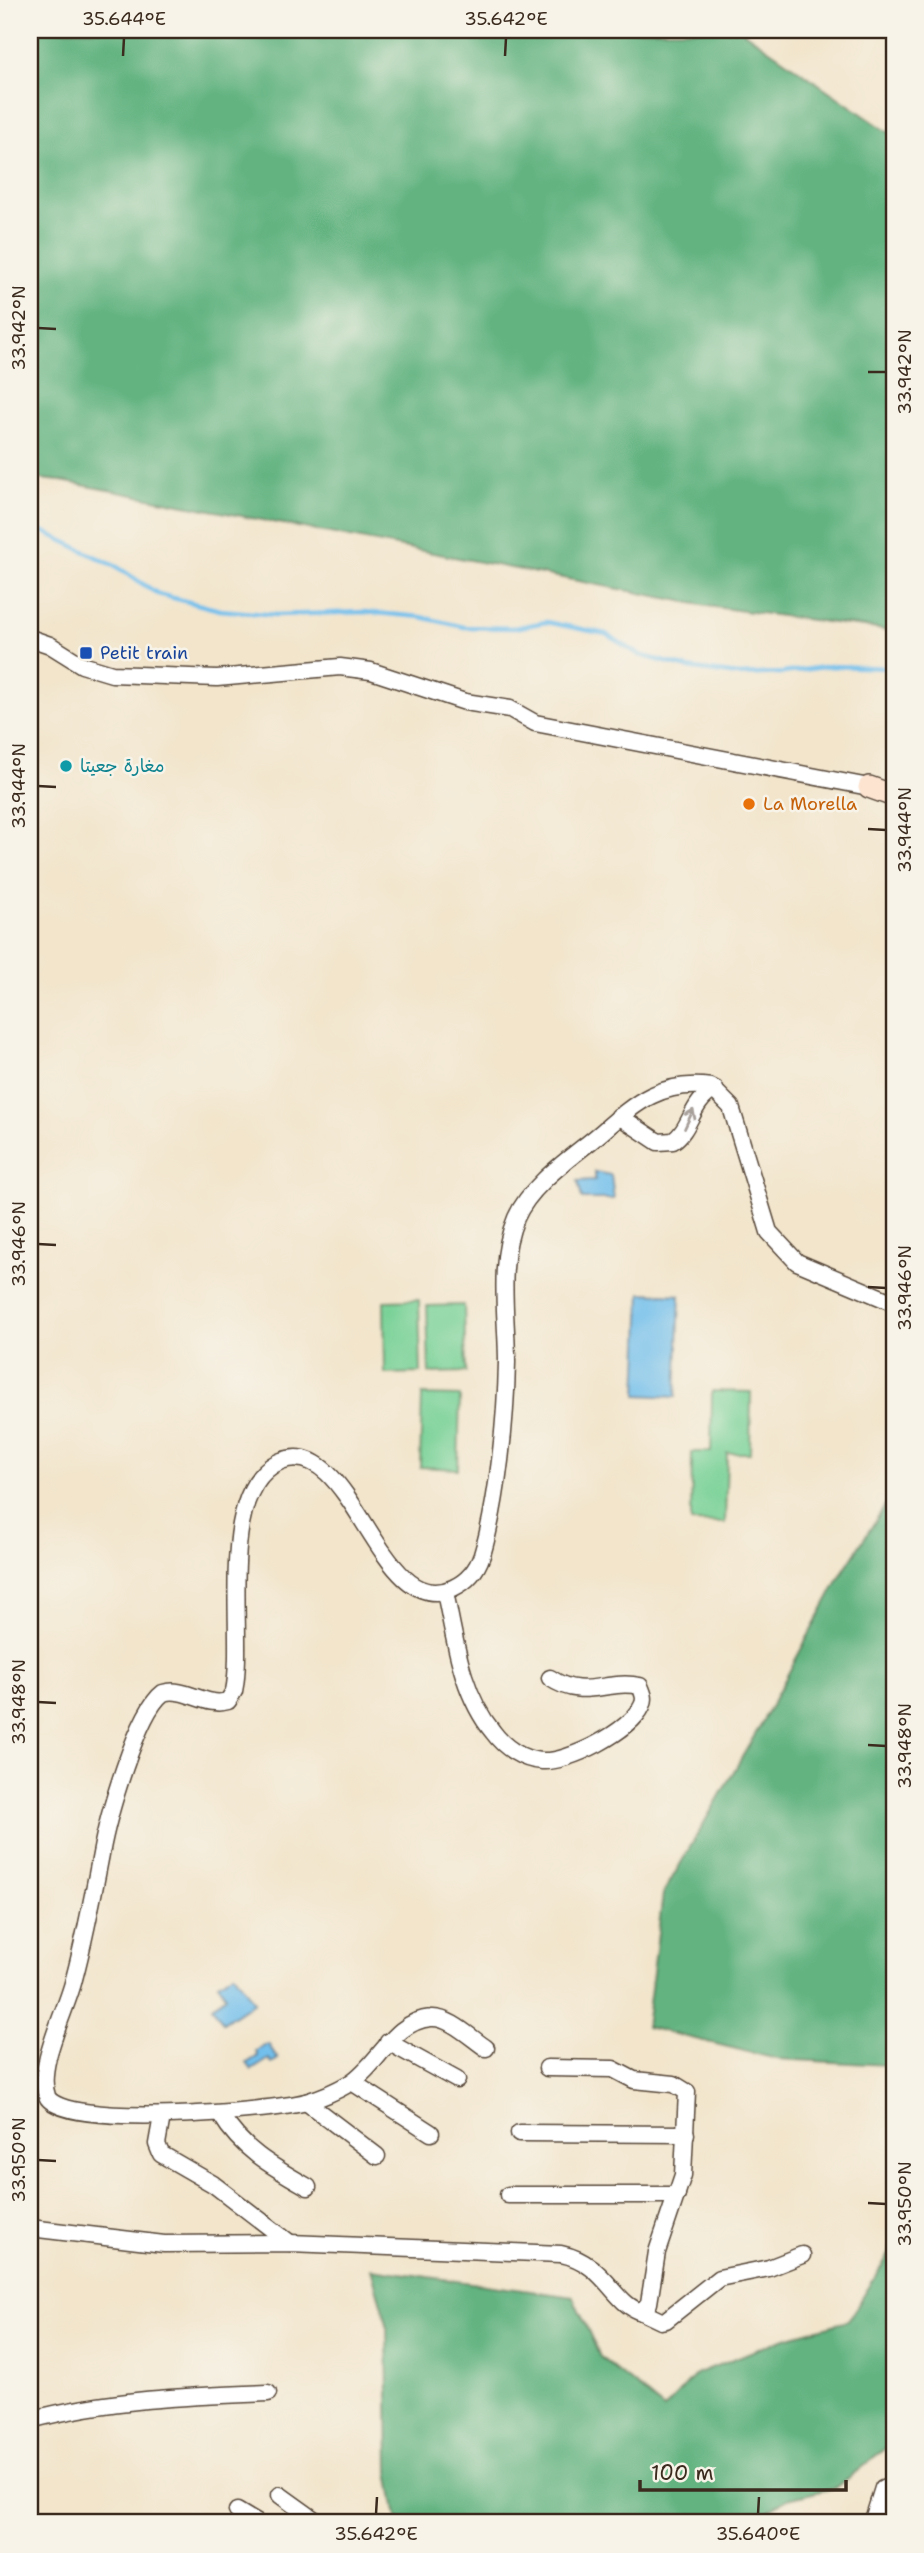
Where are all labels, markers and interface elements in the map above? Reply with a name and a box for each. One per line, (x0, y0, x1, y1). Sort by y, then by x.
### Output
text: 35.644°E (82, 7, 166, 31)
text: 35.642°E (464, 7, 548, 31)
text: 33.942°N (7, 285, 31, 371)
text: 33.942°N (893, 329, 917, 415)
place label: Petit train (100, 641, 188, 665)
marker: Petit train (78, 645, 94, 661)
text: 33.944°N (7, 743, 31, 829)
place label: مغارة جعيتا (80, 754, 165, 778)
marker: مغارة جعيتا (58, 758, 74, 774)
text: 33.944°N (893, 787, 917, 873)
place label: La Morella (763, 792, 857, 816)
marker: La Morella (741, 796, 757, 812)
one-way arrow (683, 1109, 696, 1130)
text: 33.946°N (7, 1201, 31, 1287)
text: 33.946°N (893, 1245, 917, 1331)
text: 33.948°N (7, 1659, 31, 1745)
text: 33.948°N (893, 1703, 917, 1789)
text: 33.950°N (7, 2117, 31, 2203)
text: 33.950°N (893, 2161, 917, 2247)
scale bar (640, 2448, 847, 2492)
text: 100 m (651, 2459, 714, 2487)
text: 35.642°E (334, 2522, 418, 2546)
text: 35.640°E (716, 2522, 800, 2546)

